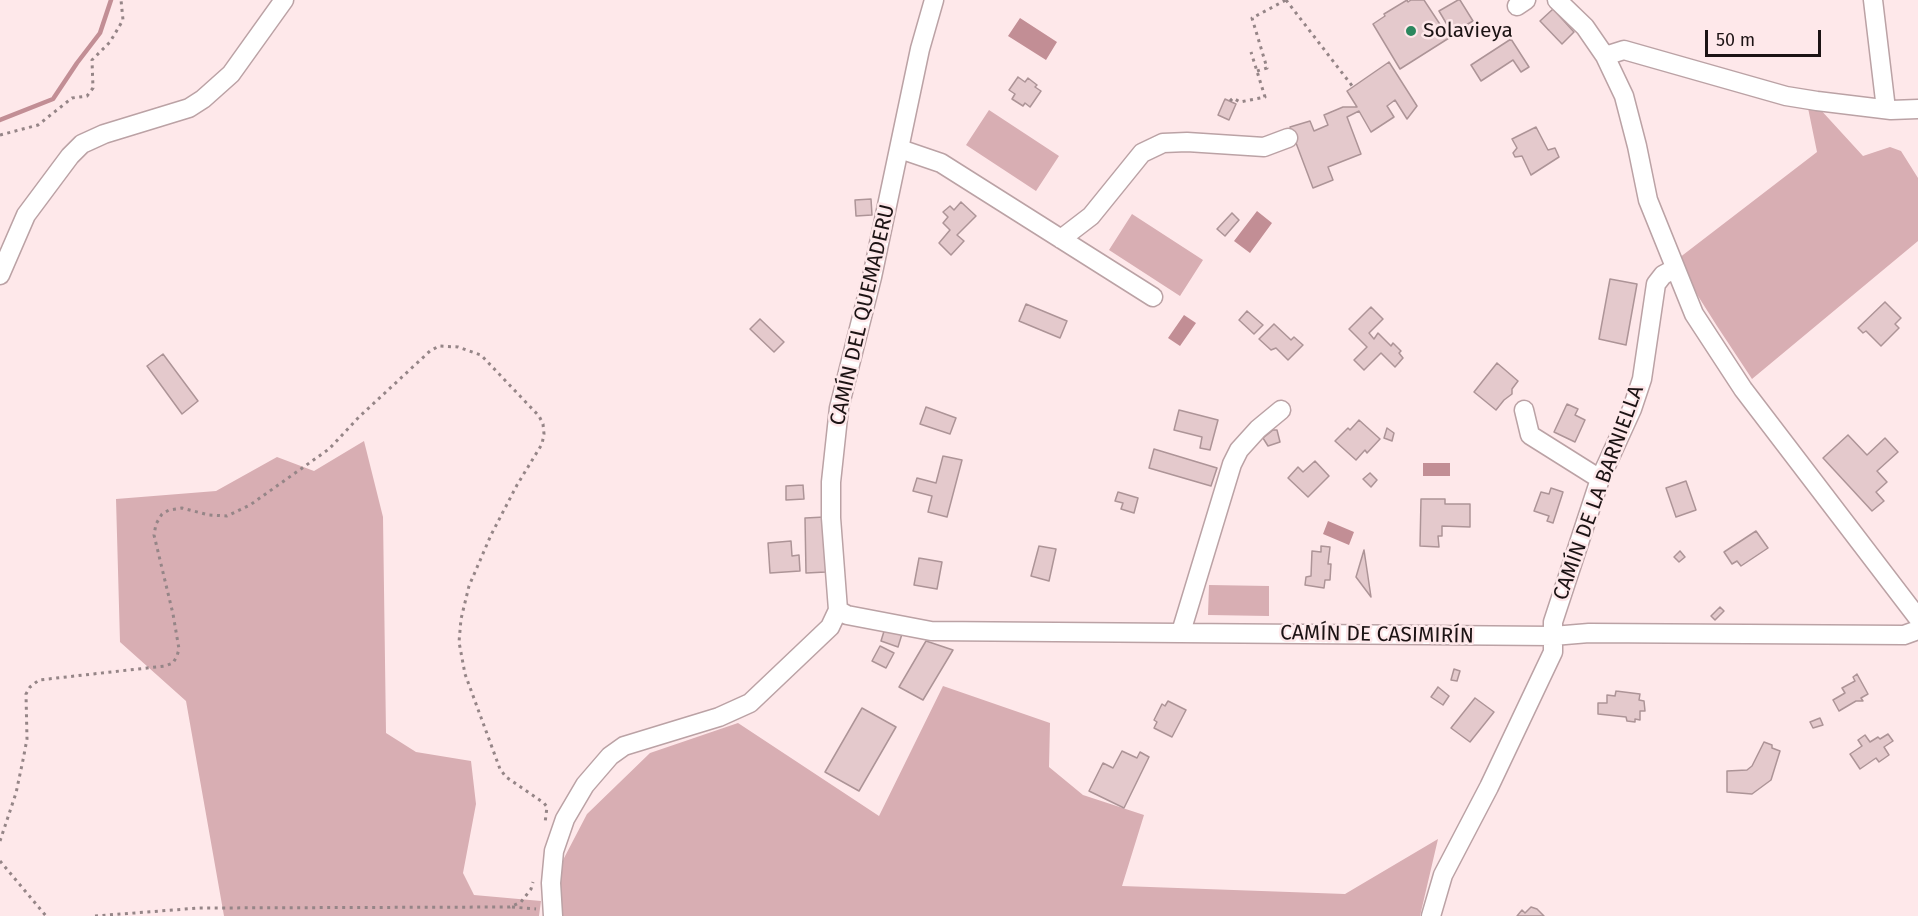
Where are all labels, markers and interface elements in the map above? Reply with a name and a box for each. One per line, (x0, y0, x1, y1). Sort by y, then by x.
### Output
place label: Solavieya (1423, 18, 1513, 44)
scale bar (1708, 18, 1824, 56)
marker: Solavieya (1404, 24, 1418, 38)
text: 50 m (1716, 29, 1755, 51)
street label: CAMÍN DEL QUEMADERU (825, 202, 901, 428)
street label: CAMÍN DE LA BARNIELLA (1548, 382, 1650, 604)
street label: CAMÍN DE CASIMIRÍN (1280, 621, 1474, 649)

